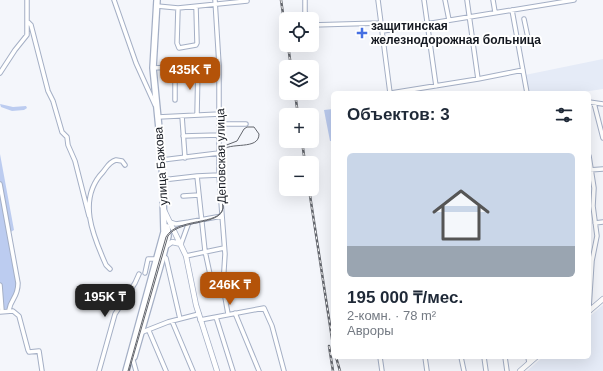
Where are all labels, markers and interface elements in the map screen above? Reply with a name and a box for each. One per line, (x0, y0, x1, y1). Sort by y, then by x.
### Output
map controls (279, 12, 319, 196)
button: locate (279, 12, 319, 52)
place label: защитинская железнодорожная больница (370, 19, 541, 47)
marker: защитинская железнодорожная больница (356, 27, 368, 39)
pin: 435K ₸ (157, 57, 223, 91)
button: layers (279, 60, 319, 100)
text: 435K ₸ (169, 62, 211, 77)
icon: filters (553, 104, 575, 126)
text: Объектов: 3 (347, 105, 450, 124)
street label: Деповская улица (213, 108, 229, 204)
button: + (279, 108, 319, 148)
street label: улица Бажова (151, 126, 171, 206)
button: − (279, 156, 319, 196)
icon: home (425, 179, 497, 251)
pin: 246K ₸ (197, 272, 263, 306)
text: 246K ₸ (209, 277, 251, 292)
pin: 195K ₸ (72, 284, 138, 318)
text: 195 000 ₸/мес. (347, 288, 463, 307)
text: 195K ₸ (84, 289, 126, 304)
text: 2-комн. · 78 m² (347, 308, 436, 323)
text: Авроры (347, 323, 394, 338)

